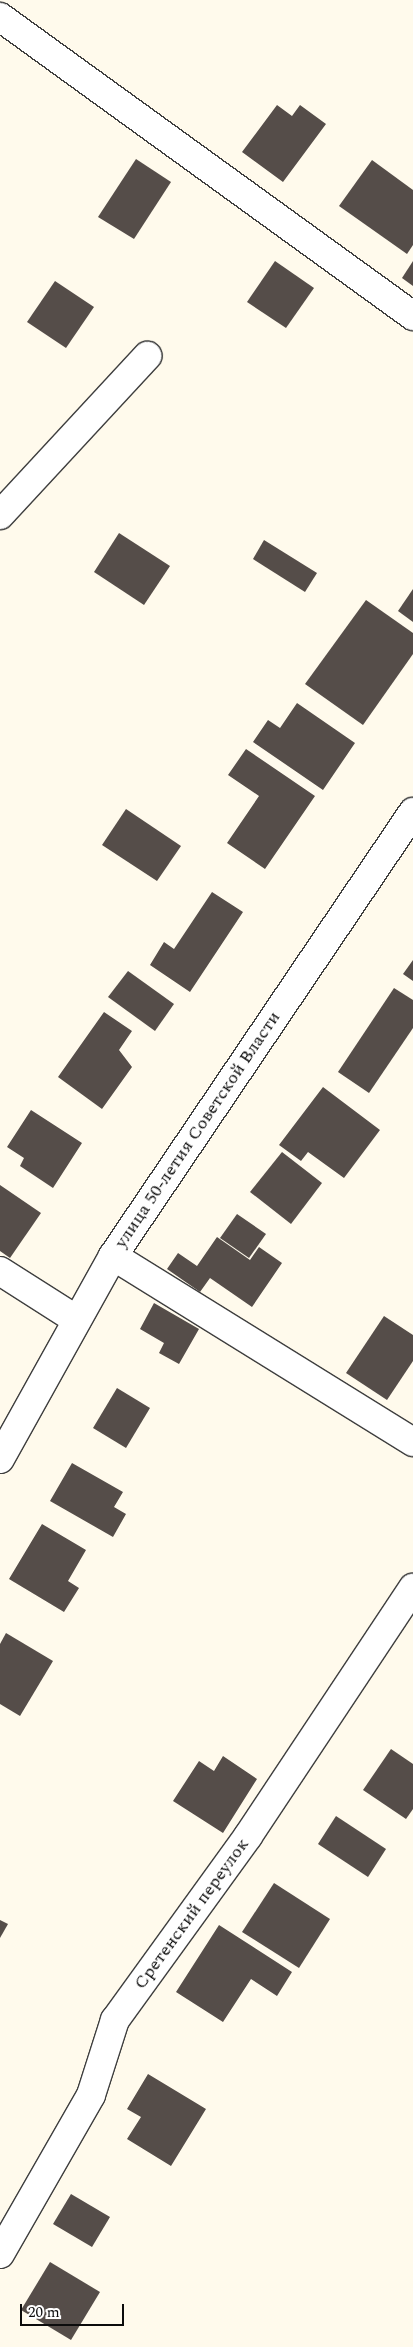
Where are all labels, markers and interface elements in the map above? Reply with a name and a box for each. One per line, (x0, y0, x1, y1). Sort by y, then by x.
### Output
street label: улица 50-летия Советской Власти (111, 1008, 285, 1252)
street label: Сретенский переулок (130, 1834, 254, 1994)
scale bar (22, 2294, 126, 2326)
text: 20 m (28, 2301, 60, 2324)

